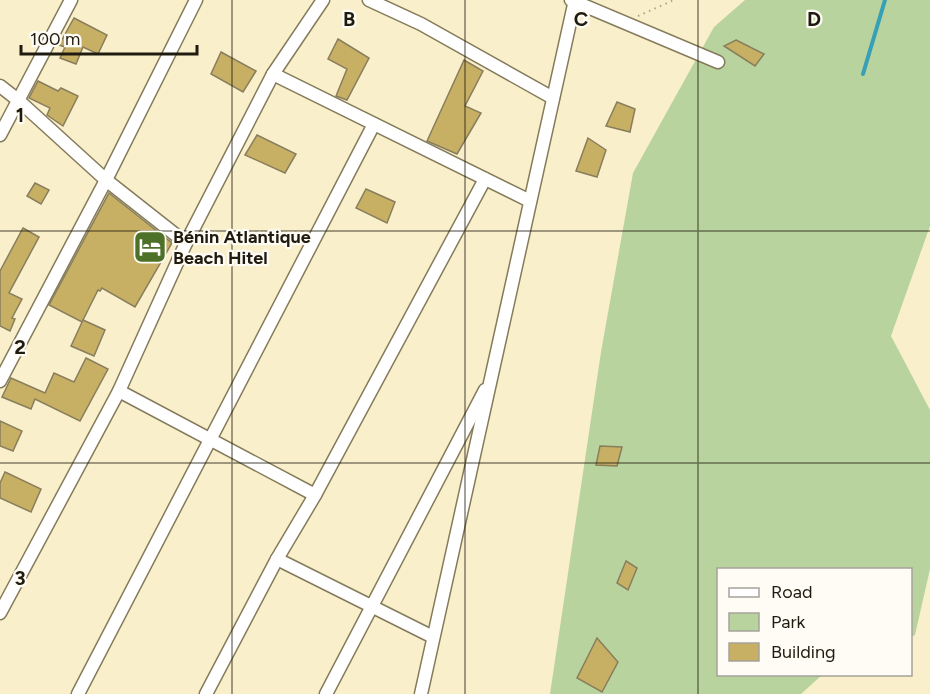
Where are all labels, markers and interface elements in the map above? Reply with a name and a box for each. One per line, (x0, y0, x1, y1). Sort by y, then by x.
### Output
text: B (343, 7, 355, 31)
text: C (574, 7, 588, 31)
text: D (807, 7, 821, 31)
scale bar (21, 18, 196, 56)
text: 100 m (30, 28, 80, 50)
text: 1 (16, 103, 24, 127)
place label: Bénin Atlantique Beach Hitel (173, 226, 311, 269)
hotel icon: Bénin Atlantique Beach Hitel (132, 229, 168, 265)
text: 2 (14, 335, 26, 359)
text: 3 (14, 566, 26, 590)
legend (717, 568, 912, 676)
text: Road (771, 581, 812, 603)
text: Park (771, 611, 806, 633)
text: Building (771, 641, 836, 663)

